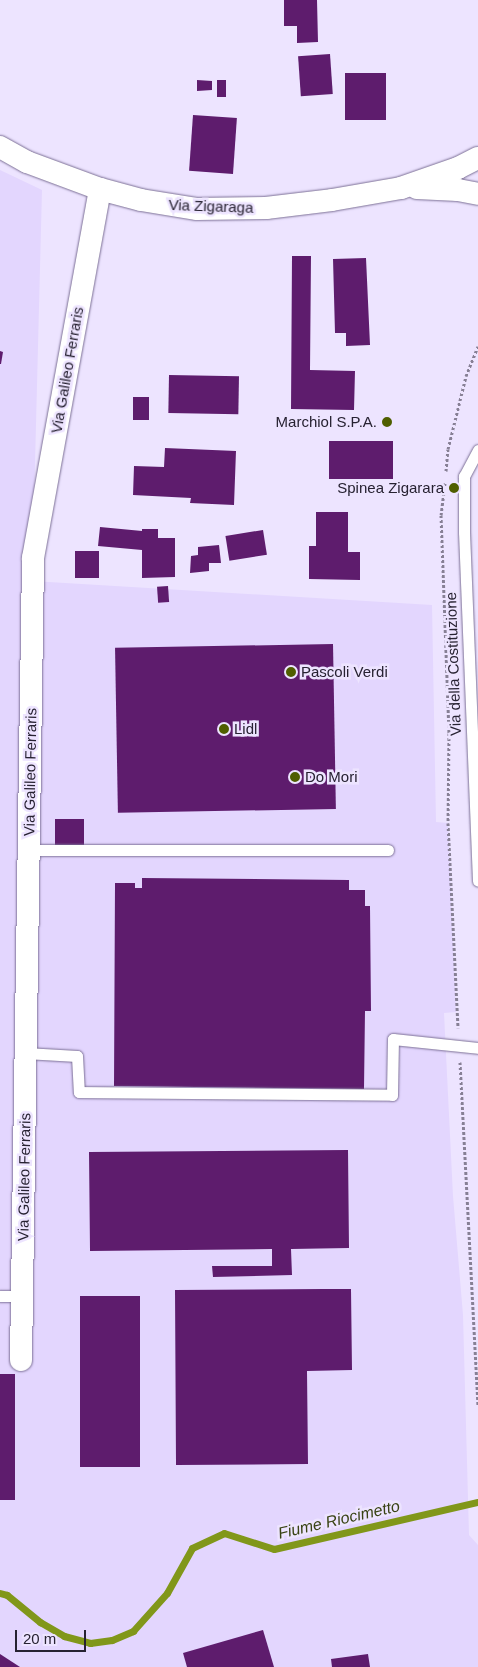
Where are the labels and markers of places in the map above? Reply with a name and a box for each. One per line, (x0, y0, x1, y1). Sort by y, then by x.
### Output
place label: Marchiol S.P.A. (276, 413, 377, 431)
marker: Marchiol S.P.A. (381, 416, 393, 428)
place label: Spinea Zigarara (337, 479, 444, 497)
marker: Spinea Zigarara (448, 482, 460, 494)
place label: Pascoli Verdi (301, 663, 388, 681)
marker: Pascoli Verdi (285, 666, 297, 678)
place label: Lidl (234, 720, 257, 738)
marker: Lidl (218, 723, 230, 735)
place label: Do Mori (305, 768, 358, 786)
marker: Do Mori (289, 771, 301, 783)

